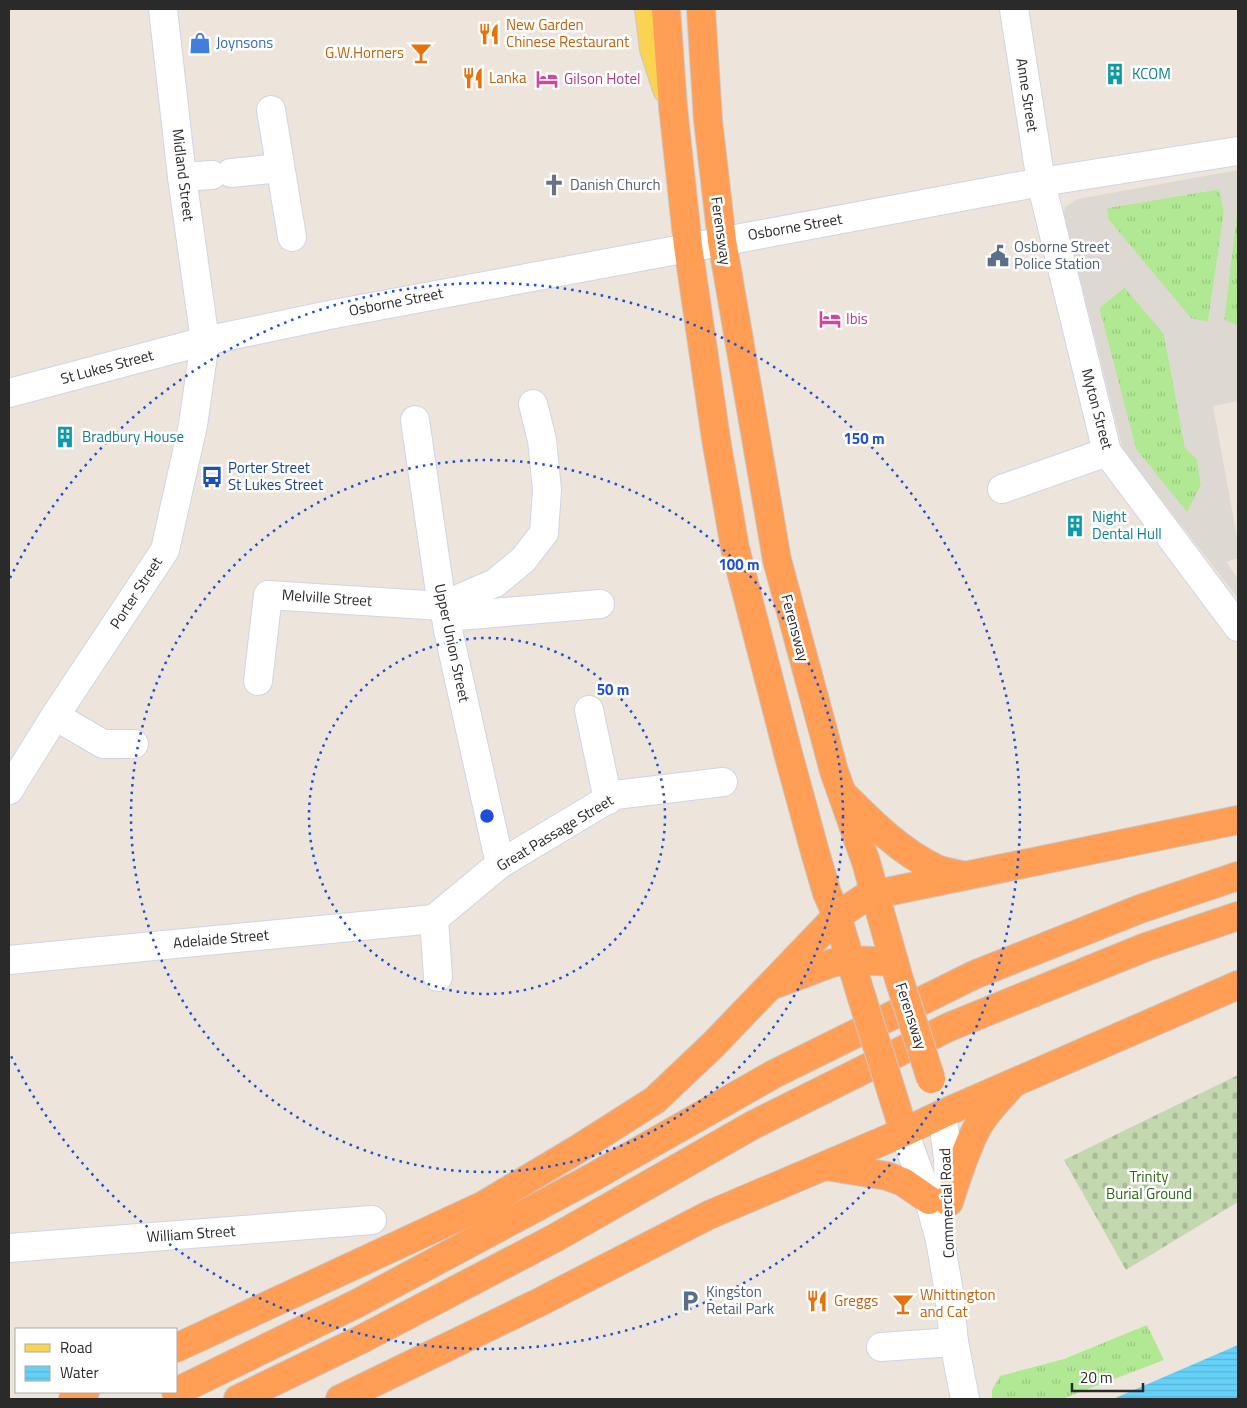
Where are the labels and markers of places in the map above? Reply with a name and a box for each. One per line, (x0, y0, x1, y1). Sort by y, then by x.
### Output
place label: New Garden Chinese Restaurant (506, 13, 630, 53)
restaurant icon: New Garden Chinese Restaurant (476, 21, 502, 47)
shop icon: Joynsons (187, 30, 213, 56)
place label: Joynsons (216, 31, 273, 54)
bar icon: G.W.Horners (408, 40, 434, 66)
place label: G.W.Horners (325, 41, 404, 64)
building icon: KCOM (1102, 61, 1128, 87)
place label: KCOM (1132, 62, 1171, 85)
restaurant icon: Lanka (460, 65, 486, 91)
place label: Lanka (489, 66, 527, 89)
hotel icon: Gilson Hotel (534, 66, 560, 92)
place label: Gilson Hotel (564, 67, 640, 90)
church icon: Danish Church (541, 172, 567, 198)
place label: Danish Church (570, 173, 661, 196)
place label: Osborne Street Police Station (1014, 235, 1110, 275)
public building icon: Osborne Street Police Station (985, 243, 1011, 269)
hotel icon: Ibis (817, 306, 843, 332)
place label: Ibis (846, 307, 868, 330)
building icon: Bradbury House (52, 424, 78, 450)
place label: Bradbury House (82, 425, 184, 448)
place label: Porter Street St Lukes Street (228, 456, 324, 496)
bus stop icon: Porter Street St Lukes Street (199, 464, 225, 490)
place label: Night Dental Hull (1092, 505, 1162, 545)
building icon: Night Dental Hull (1062, 513, 1088, 539)
centre of rings (478, 807, 496, 825)
place label: Kingston Retail Park (706, 1280, 774, 1320)
place label: Whittington and Cat (920, 1283, 995, 1323)
parking icon: Kingston Retail Park (677, 1288, 703, 1314)
restaurant icon: Greggs (804, 1288, 830, 1314)
place label: Greggs (834, 1289, 878, 1312)
bar icon: Whittington and Cat (890, 1291, 916, 1317)

